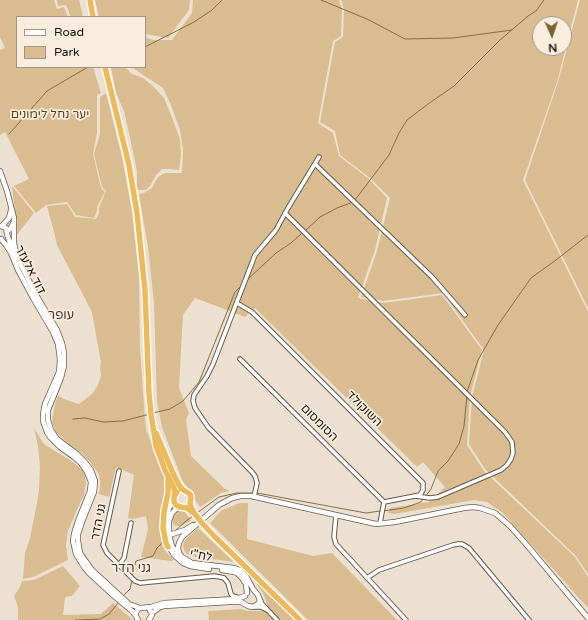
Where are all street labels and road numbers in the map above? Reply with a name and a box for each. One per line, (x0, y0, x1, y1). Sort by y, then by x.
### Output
street label: דוד אלעזר (11, 243, 49, 297)
street label: השוקולד (343, 388, 385, 430)
street label: הסומסום (297, 401, 341, 445)
street label: גני הדר (88, 502, 110, 542)
street label: לח"י (189, 547, 213, 565)

